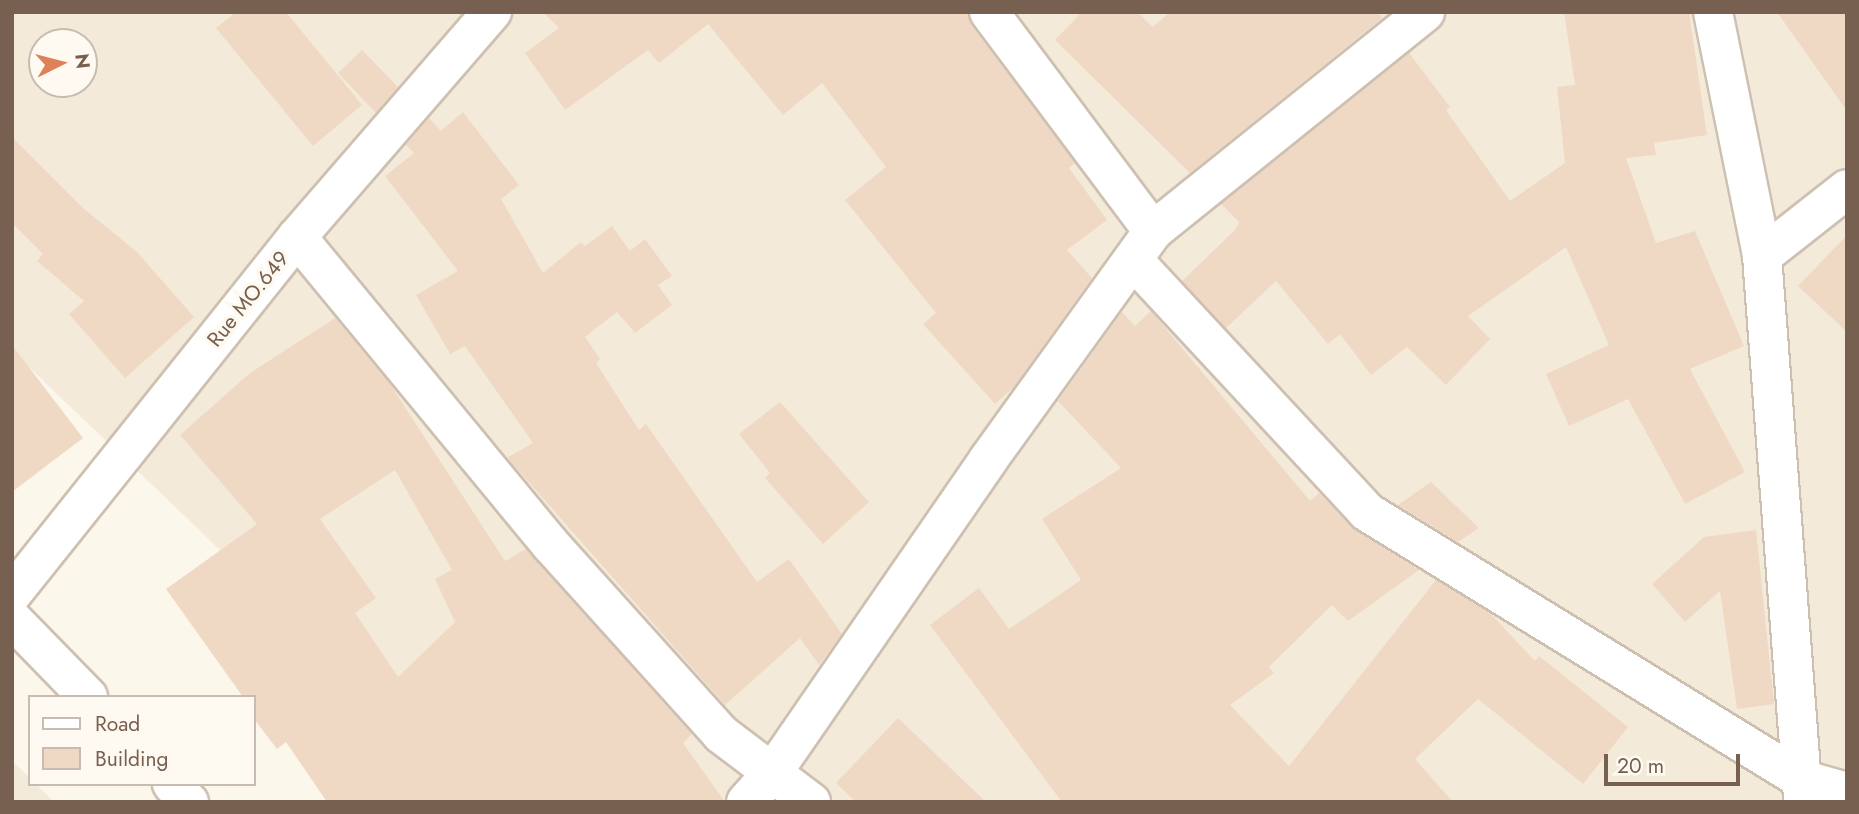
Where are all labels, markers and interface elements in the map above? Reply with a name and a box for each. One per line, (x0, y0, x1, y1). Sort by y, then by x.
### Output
north arrow (28, 28, 98, 98)
text: N (68, 52, 97, 70)
street label: Rue MO.649 (202, 246, 294, 352)
legend (28, 695, 256, 786)
text: Road (95, 709, 140, 739)
scale bar (1607, 740, 1744, 784)
text: Building (95, 744, 168, 774)
text: 20 m (1617, 751, 1664, 781)

